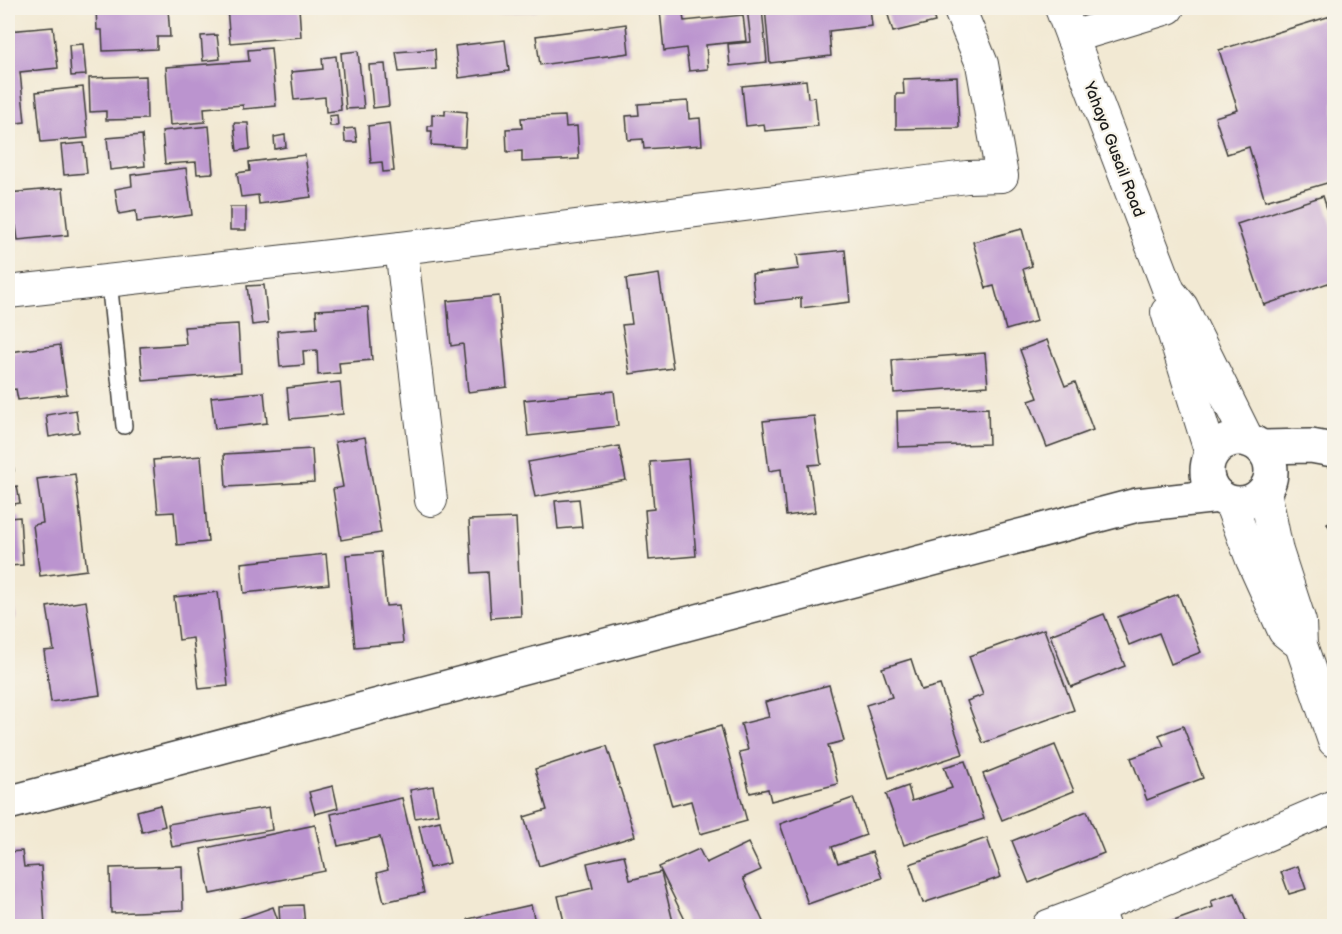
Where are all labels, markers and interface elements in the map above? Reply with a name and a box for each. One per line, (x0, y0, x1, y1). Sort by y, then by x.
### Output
street label: Yahaya Gusail Road (1079, 78, 1148, 220)

